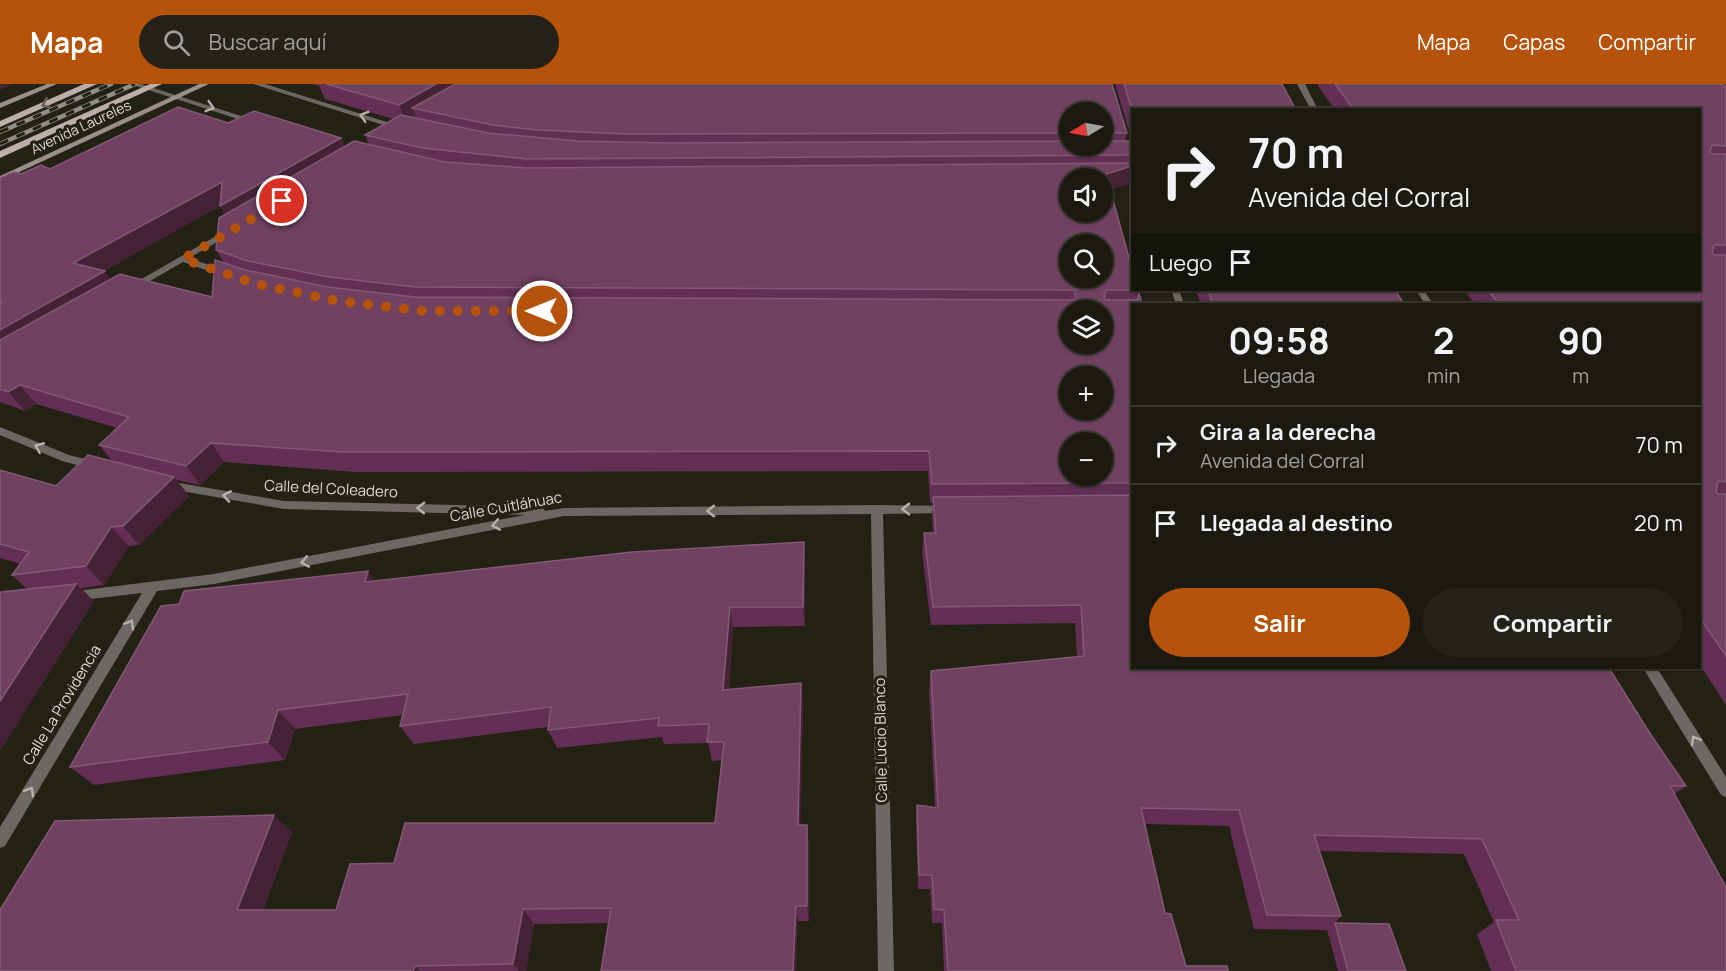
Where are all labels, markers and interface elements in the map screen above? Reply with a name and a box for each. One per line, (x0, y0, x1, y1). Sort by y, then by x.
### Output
search box (139, 15, 559, 69)
text: Mapa (30, 23, 103, 61)
icon: search (160, 26, 193, 59)
text: Buscar aquí (208, 27, 327, 57)
text: Mapa (1417, 28, 1470, 56)
text: Capas (1503, 28, 1565, 56)
text: Compartir (1598, 28, 1696, 56)
street label: Avenida Laureles (28, 95, 134, 158)
one-way arrow (41, 97, 52, 109)
one-way arrow (204, 100, 215, 112)
north arrow (1059, 102, 1113, 156)
map controls (1059, 102, 1113, 486)
one-way arrow (359, 111, 370, 124)
text: 70 m (1248, 123, 1344, 181)
icon: right (1149, 132, 1227, 210)
button: sound (1059, 168, 1113, 222)
pin (256, 175, 307, 226)
text: Avenida del Corral (1248, 178, 1470, 215)
icon: arrive (265, 184, 298, 217)
button: search (1059, 234, 1113, 288)
icon: arrive (1224, 246, 1257, 279)
text: Luego (1149, 248, 1212, 278)
position arrow (510, 279, 574, 343)
button: layers (1059, 300, 1113, 354)
text: 09:58 (1228, 316, 1330, 365)
text: 2 (1433, 316, 1454, 365)
text: 90 (1558, 316, 1604, 365)
text: Llegada (1243, 362, 1315, 389)
text: min (1427, 362, 1461, 389)
text: m (1572, 362, 1589, 389)
button: + (1059, 366, 1113, 420)
text: Gira a la derecha (1200, 417, 1376, 447)
icon: right (1149, 429, 1182, 462)
text: 70 m (1635, 430, 1683, 460)
button: − (1059, 432, 1113, 486)
one-way arrow (34, 442, 45, 454)
text: Avenida del Corral (1200, 447, 1365, 474)
street label: Calle del Coleadero (264, 475, 399, 502)
street label: Calle Cuitláhuac (448, 486, 564, 527)
one-way arrow (222, 490, 232, 503)
one-way arrow (417, 502, 426, 515)
one-way arrow (902, 503, 911, 515)
one-way arrow (707, 505, 716, 517)
icon: arrive (1149, 507, 1182, 540)
text: Llegada al destino (1200, 508, 1393, 538)
text: 20 m (1634, 508, 1683, 538)
one-way arrow (492, 518, 502, 531)
one-way arrow (300, 555, 310, 568)
button: Salir (1149, 588, 1410, 657)
button: Compartir (1422, 588, 1683, 657)
one-way arrow (123, 620, 135, 630)
street label: Calle La Providencia (17, 641, 106, 769)
street label: Calle Lucio Blanco (869, 677, 892, 803)
one-way arrow (1691, 736, 1703, 746)
one-way arrow (23, 787, 34, 797)

